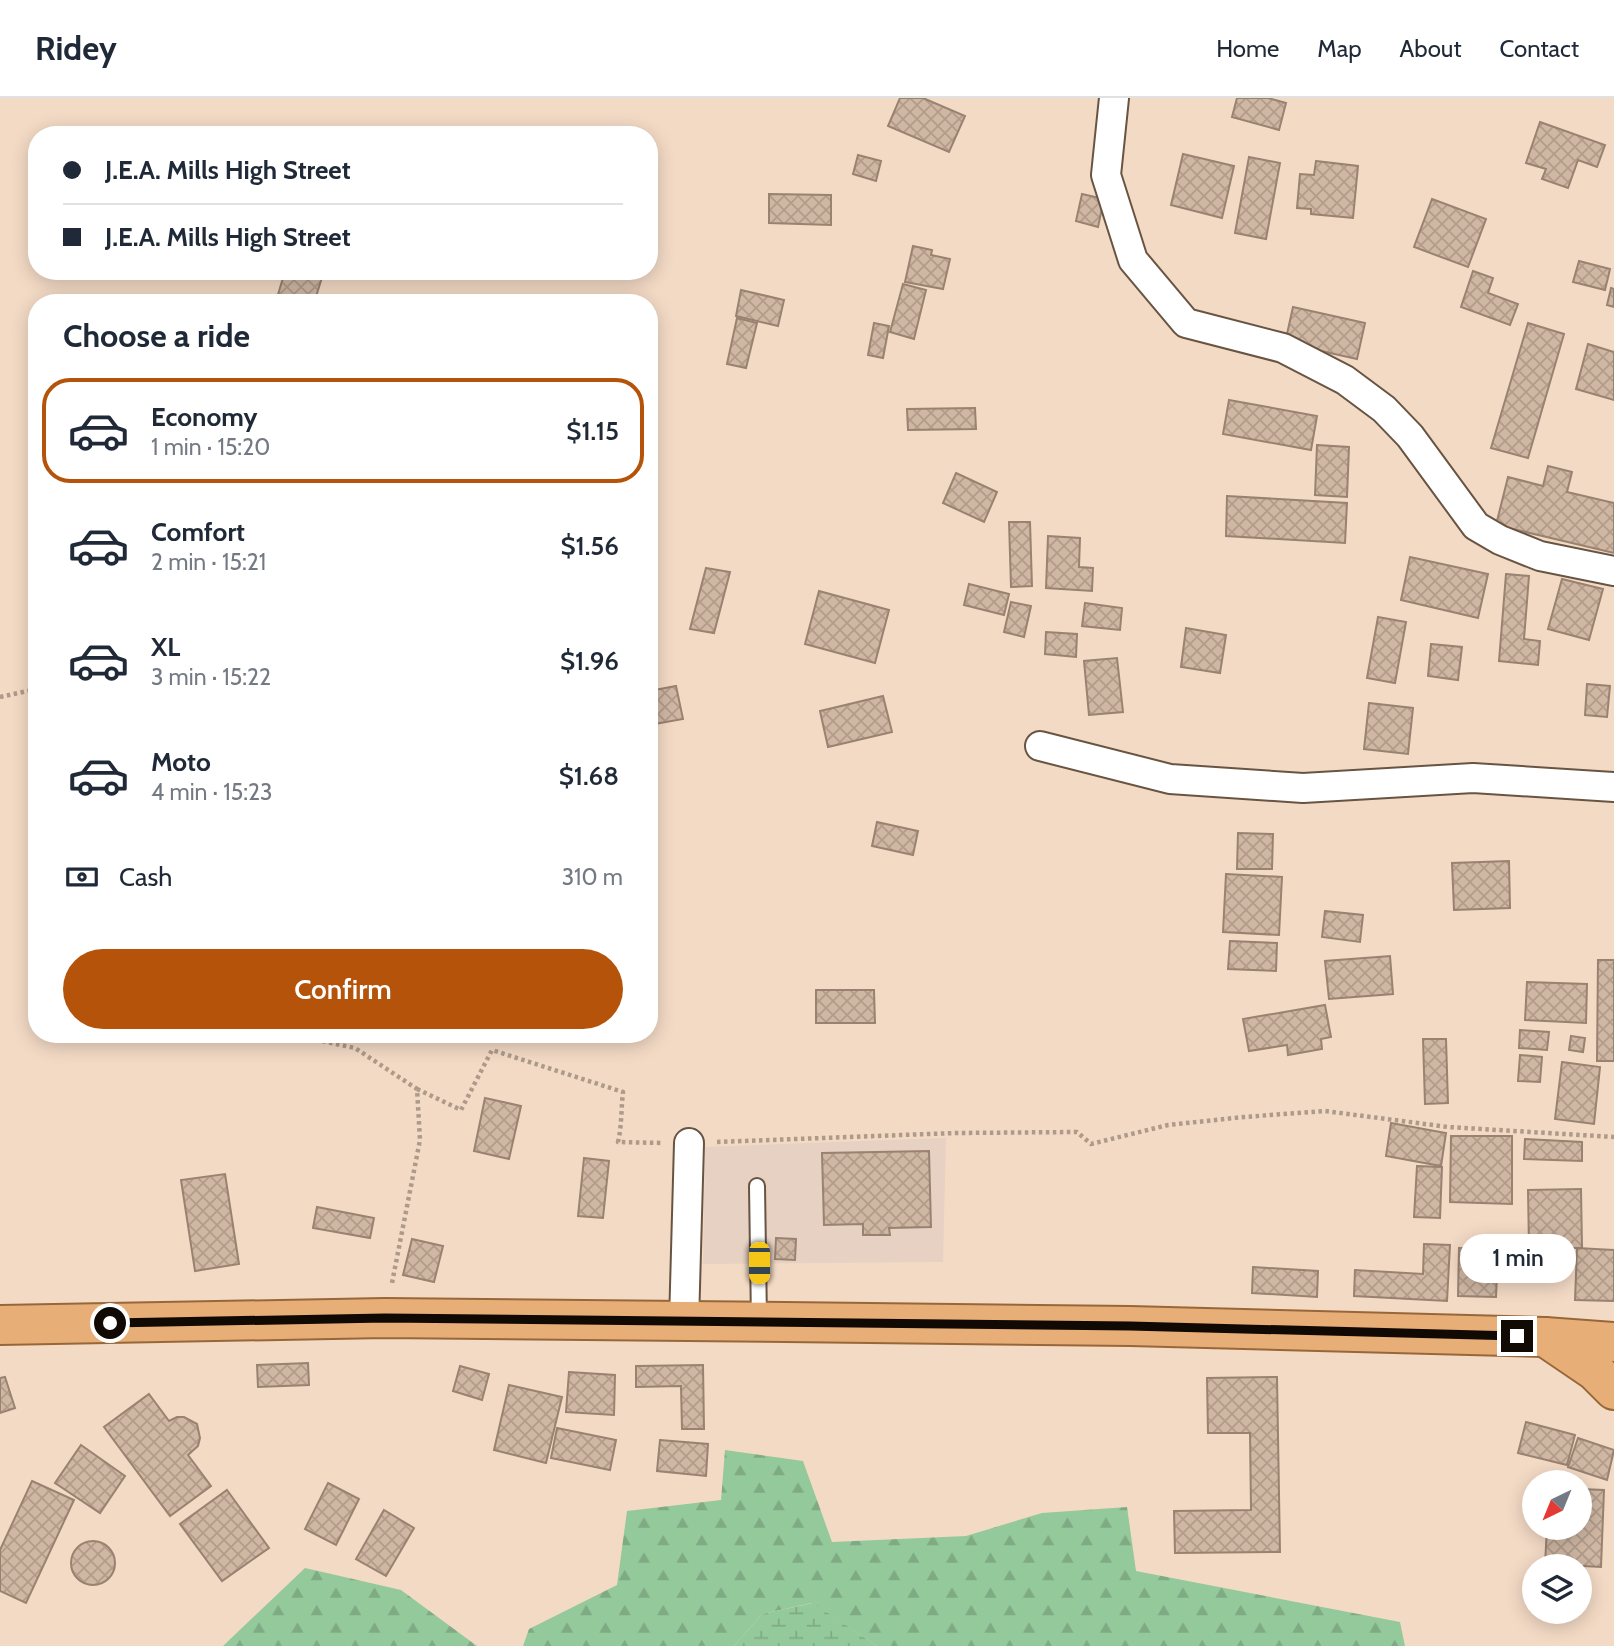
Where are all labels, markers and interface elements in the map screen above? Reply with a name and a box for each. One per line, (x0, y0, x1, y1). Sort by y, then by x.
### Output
text: Ridey (35, 28, 117, 68)
text: Home (1216, 34, 1279, 63)
text: Map (1317, 34, 1362, 63)
text: About (1400, 34, 1462, 63)
text: Contact (1500, 34, 1579, 63)
text: J.E.A. Mills High Street (105, 154, 351, 186)
text: J.E.A. Mills High Street (105, 221, 351, 253)
text: Choose a ride (63, 316, 250, 355)
icon: car (67, 399, 130, 462)
text: Economy (151, 401, 257, 433)
text: $1.15 (566, 415, 619, 447)
text: 1 min · 15:20 (151, 433, 270, 461)
icon: car (67, 514, 130, 577)
text: Comfort (151, 516, 245, 548)
text: $1.56 (560, 530, 619, 562)
text: 2 min · 15:21 (151, 548, 266, 576)
icon: car (67, 629, 130, 692)
text: XL (151, 631, 180, 663)
text: $1.96 (560, 645, 619, 677)
text: 3 min · 15:22 (151, 663, 271, 691)
icon: car (67, 744, 130, 807)
text: Moto (151, 746, 211, 778)
text: $1.68 (559, 760, 619, 792)
text: 4 min · 15:23 (151, 778, 272, 806)
icon: cash (63, 858, 101, 896)
text: Cash (119, 861, 172, 893)
text: 310 m (562, 863, 623, 891)
button: Confirm (63, 949, 623, 1029)
callout: 1 min (1459, 1234, 1575, 1284)
car (749, 1242, 770, 1284)
text: 1 min (1492, 1244, 1544, 1272)
route start (94, 1307, 126, 1339)
route end (1501, 1320, 1533, 1352)
north arrow (1522, 1470, 1592, 1540)
map controls (1522, 1470, 1592, 1624)
button: layers (1522, 1554, 1592, 1624)

